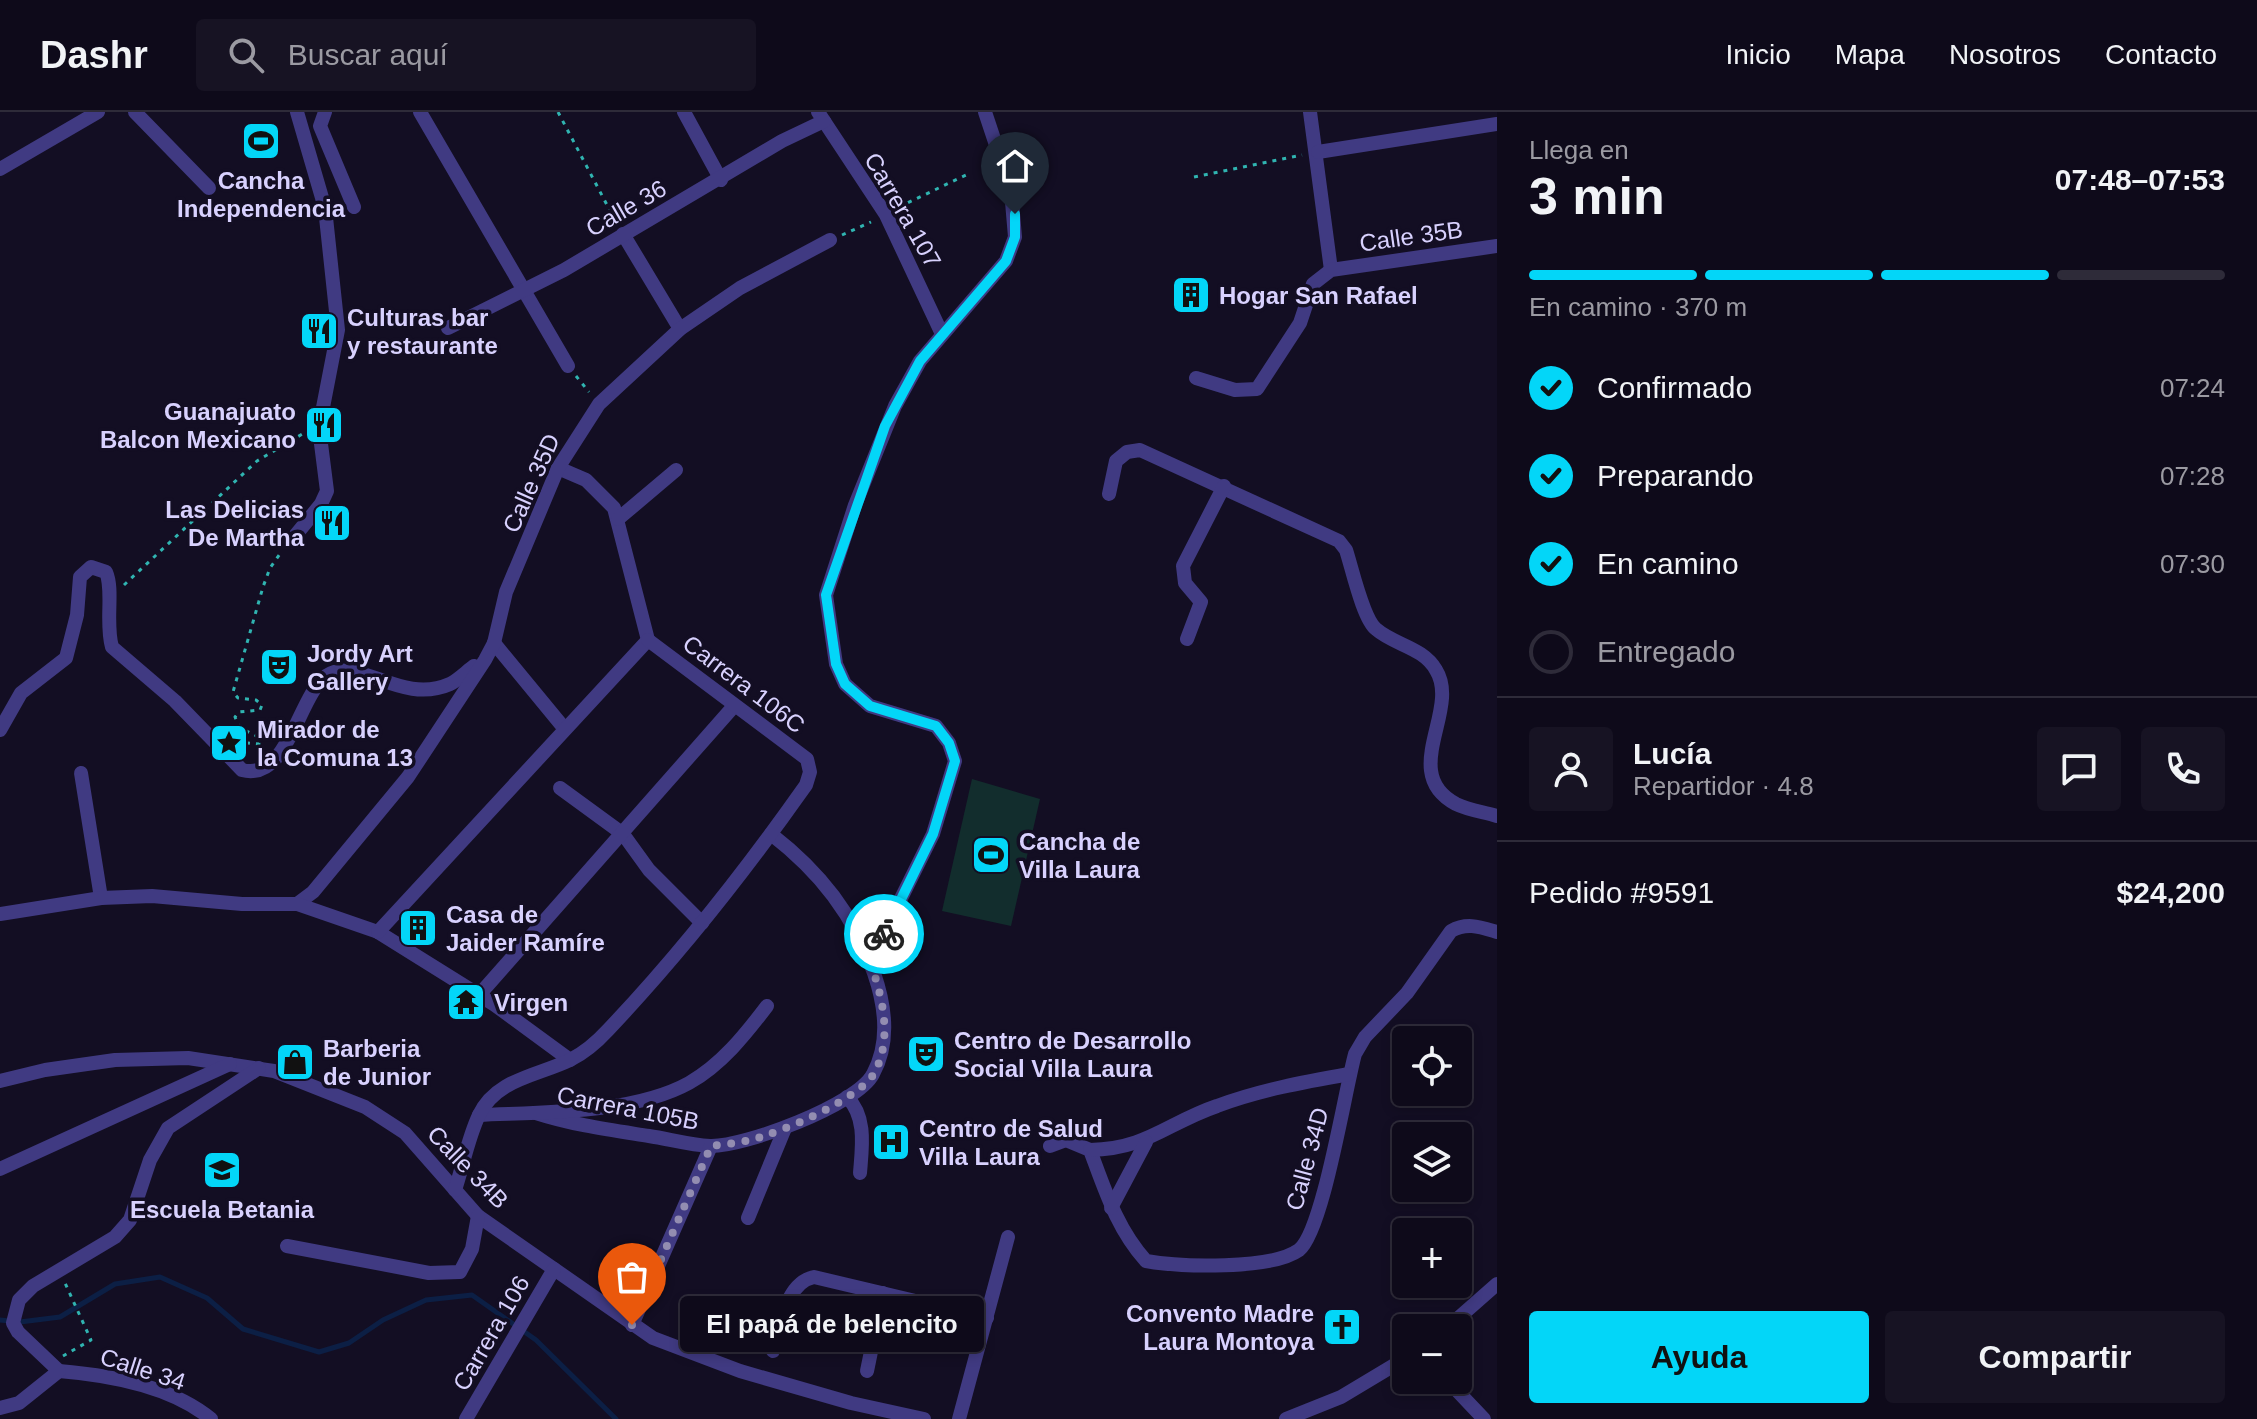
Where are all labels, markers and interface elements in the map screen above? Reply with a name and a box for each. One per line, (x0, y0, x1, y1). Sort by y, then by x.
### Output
search box (196, 19, 756, 91)
icon: search (224, 33, 268, 77)
text: Dashr (40, 34, 148, 76)
text: Buscar aquí (288, 38, 448, 71)
text: Inicio (1725, 39, 1791, 70)
text: Mapa (1835, 39, 1905, 70)
text: Nosotros (1949, 39, 2061, 70)
text: Contacto (2105, 39, 2217, 70)
sports icon: Cancha Independencia (240, 120, 282, 162)
pin (981, 132, 1049, 214)
text: Llega en (1529, 135, 1629, 165)
icon: home (993, 144, 1037, 188)
street label: Carrera 107 (859, 148, 947, 272)
text: 07:48–07:53 (2055, 163, 2225, 196)
place label: Cancha Independencia (177, 167, 346, 222)
text: 3 min (1529, 167, 1665, 225)
street label: Calle 36 (581, 174, 671, 242)
street label: Calle 35B (1358, 215, 1464, 257)
building icon: Hogar San Rafael (1170, 274, 1212, 316)
place label: Hogar San Rafael (1219, 282, 1418, 309)
text: En camino · 370 m (1529, 292, 1747, 322)
place label: Culturas bar y restaurante (347, 304, 498, 359)
restaurant icon: Culturas bar y restaurante (298, 310, 340, 352)
icon: check (1529, 366, 1573, 410)
text: Confirmado (1597, 371, 1752, 404)
text: 07:24 (2160, 373, 2225, 403)
place label: Guanajuato Balcon Mexicano (100, 398, 296, 453)
restaurant icon: Guanajuato Balcon Mexicano (303, 404, 345, 446)
street label: Calle 35D (497, 429, 565, 537)
icon: check (1529, 454, 1573, 498)
text: Preparando (1597, 459, 1754, 492)
text: 07:28 (2160, 461, 2225, 491)
place label: Las Delicias De Martha (165, 496, 305, 551)
restaurant icon: Las Delicias De Martha (311, 502, 353, 544)
icon: check (1529, 542, 1573, 586)
text: En camino (1597, 547, 1739, 580)
text: 07:30 (2160, 549, 2225, 579)
street label: Carrera 106C (678, 629, 810, 739)
text: Entregado (1597, 635, 1735, 668)
place label: Jordy Art Gallery (307, 640, 413, 695)
theatre icon: Jordy Art Gallery (258, 646, 300, 688)
place label: Mirador de la Comuna 13 (257, 716, 413, 771)
place icon: Mirador de la Comuna 13 (208, 722, 250, 764)
button: person (1529, 727, 1613, 811)
button: chat (2037, 727, 2121, 811)
button: phone (2141, 727, 2225, 811)
text: Lucía (1633, 737, 1711, 770)
text: Repartidor · 4.8 (1633, 771, 1814, 801)
place label: Cancha de Villa Laura (1019, 828, 1141, 883)
sports icon: Cancha de Villa Laura (970, 834, 1012, 876)
text: Pedido #9591 (1529, 876, 1714, 909)
text: $24,200 (2117, 876, 2225, 909)
courier (844, 894, 924, 974)
place label: Casa de Jaider Ramíre (446, 901, 605, 956)
building icon: Casa de Jaider Ramíre (397, 907, 439, 949)
icon: bike (862, 912, 906, 956)
temple icon: Virgen (445, 981, 487, 1023)
place label: Virgen (494, 989, 568, 1016)
map controls (1392, 1026, 1472, 1394)
button: locate (1392, 1026, 1472, 1106)
place label: Centro de Desarrollo Social Villa Laura (954, 1027, 1191, 1082)
theatre icon: Centro de Desarrollo Social Villa Laura (905, 1033, 947, 1075)
place label: Barberia de Junior (323, 1035, 431, 1090)
shop icon: Barberia de Junior (274, 1041, 316, 1083)
street label: Carrera 105B (555, 1081, 701, 1135)
street label: Calle 34D (1280, 1105, 1334, 1213)
place label: Centro de Salud Villa Laura (919, 1115, 1103, 1170)
street label: Calle 34B (422, 1120, 514, 1214)
hospital icon: Centro de Salud Villa Laura (870, 1121, 912, 1163)
button: layers (1392, 1122, 1472, 1202)
school or university icon: Escuela Betania (201, 1149, 243, 1191)
place label: Escuela Betania (130, 1196, 315, 1223)
button: + (1392, 1218, 1472, 1298)
pin (598, 1243, 666, 1325)
icon: bag (610, 1255, 654, 1299)
street label: Carrera 106 (447, 1271, 535, 1395)
callout: El papá de belencito (680, 1297, 984, 1353)
place label: Convento Madre Laura Montoya (1126, 1300, 1315, 1355)
church icon: Convento Madre Laura Montoya (1321, 1306, 1363, 1348)
text: El papá de belencito (706, 1309, 958, 1339)
button: Ayuda (1529, 1311, 1869, 1403)
button: Compartir (1885, 1311, 2225, 1403)
button: − (1392, 1314, 1472, 1394)
street label: Calle 34 (97, 1343, 189, 1395)

